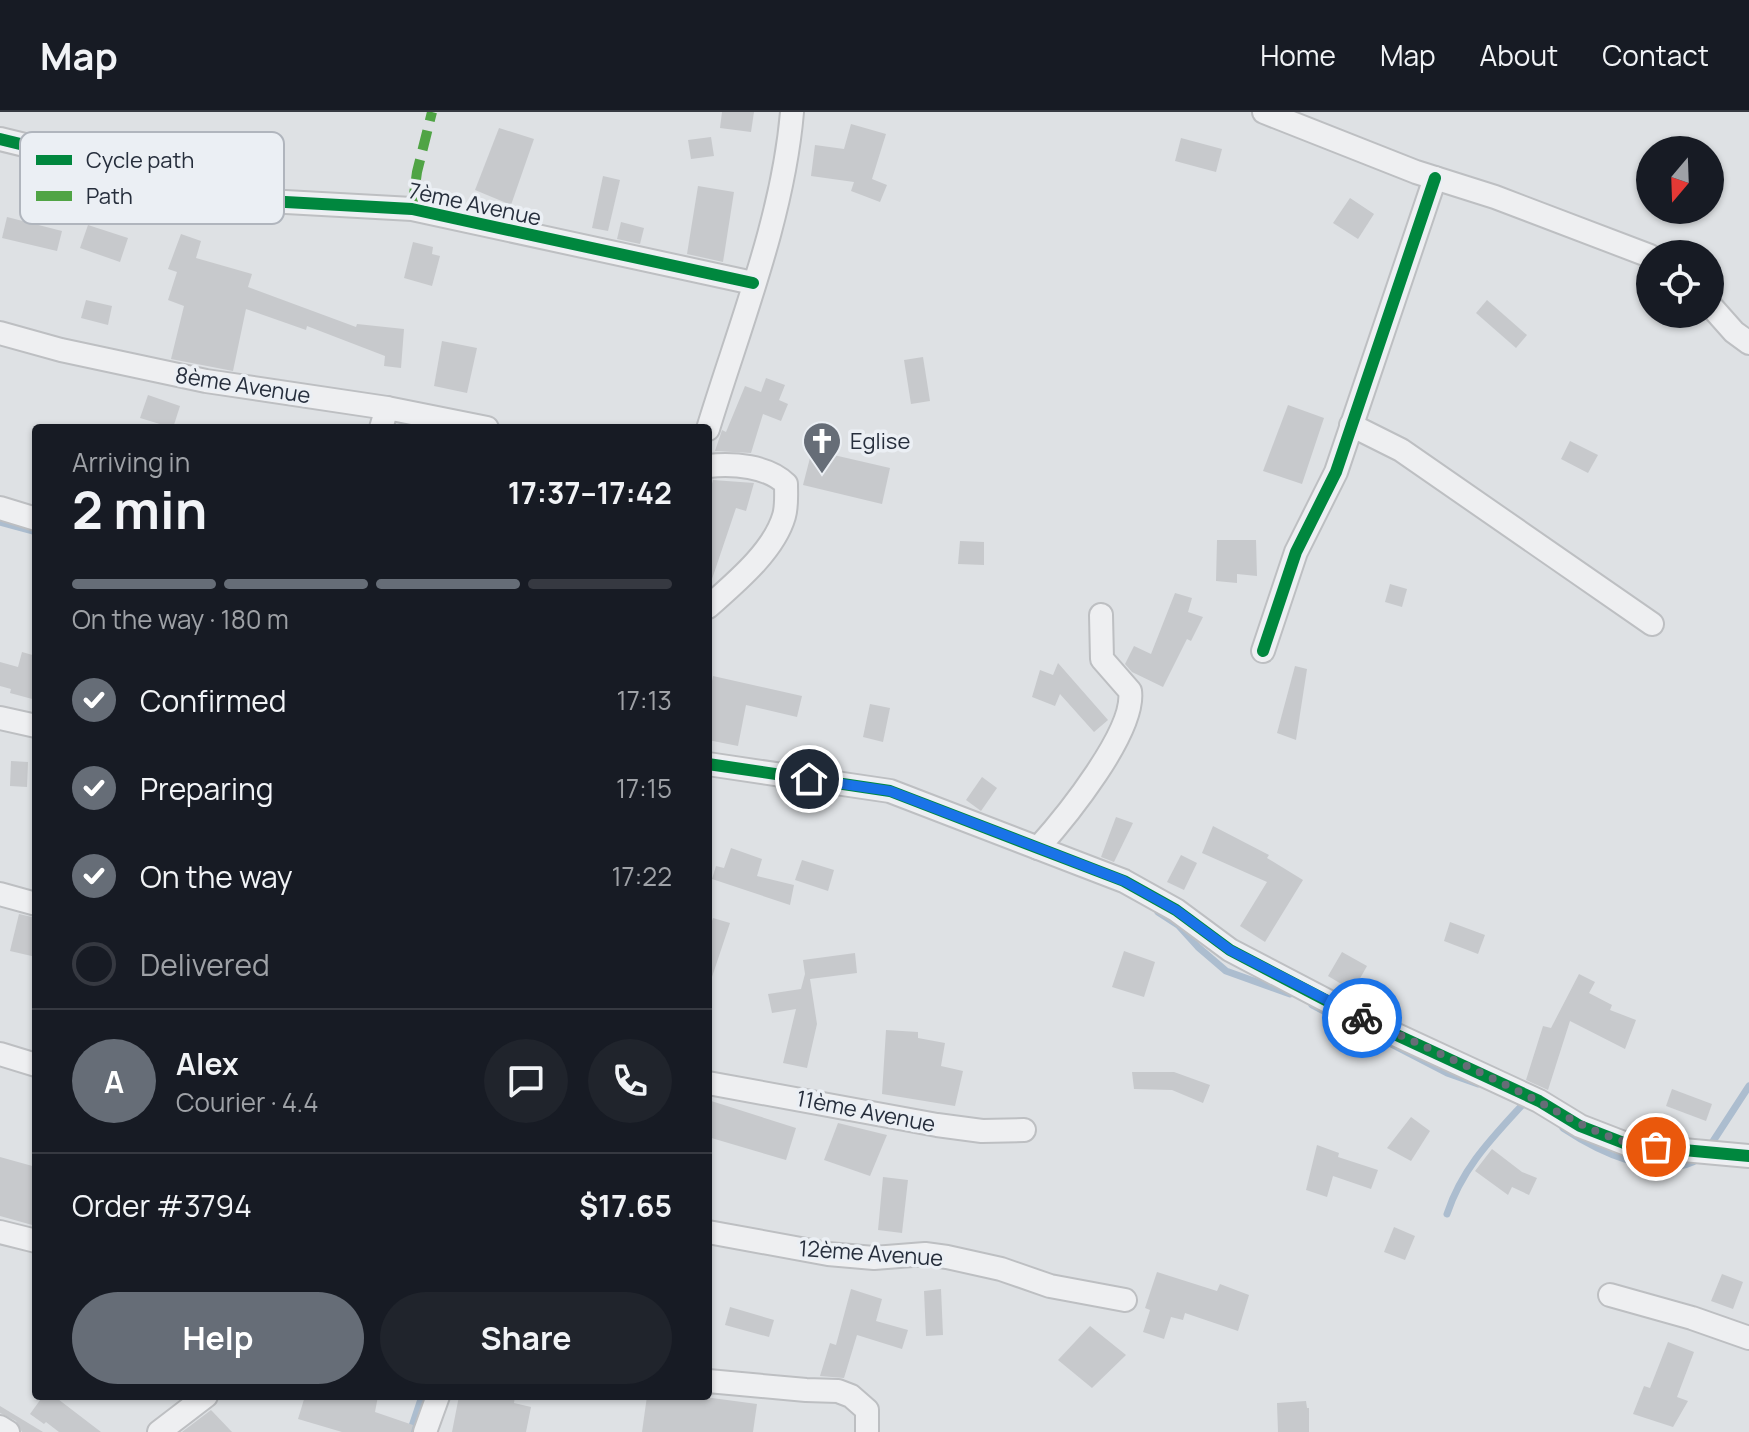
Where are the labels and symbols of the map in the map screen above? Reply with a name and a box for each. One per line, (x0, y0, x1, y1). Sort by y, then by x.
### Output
legend (20, 132, 284, 224)
north arrow (1636, 136, 1724, 224)
text: Cycle path (86, 145, 194, 175)
street label: 7ème Avenue (406, 175, 544, 233)
text: Path (86, 181, 133, 211)
street label: 8ème Avenue (173, 360, 313, 411)
church icon: Eglise (801, 420, 843, 475)
place label: Eglise (850, 426, 910, 456)
pin (775, 745, 843, 813)
courier (1322, 978, 1402, 1058)
street label: 11ème Avenue (794, 1083, 938, 1139)
pin (1622, 1113, 1690, 1181)
street label: 12ème Avenue (798, 1233, 944, 1273)

